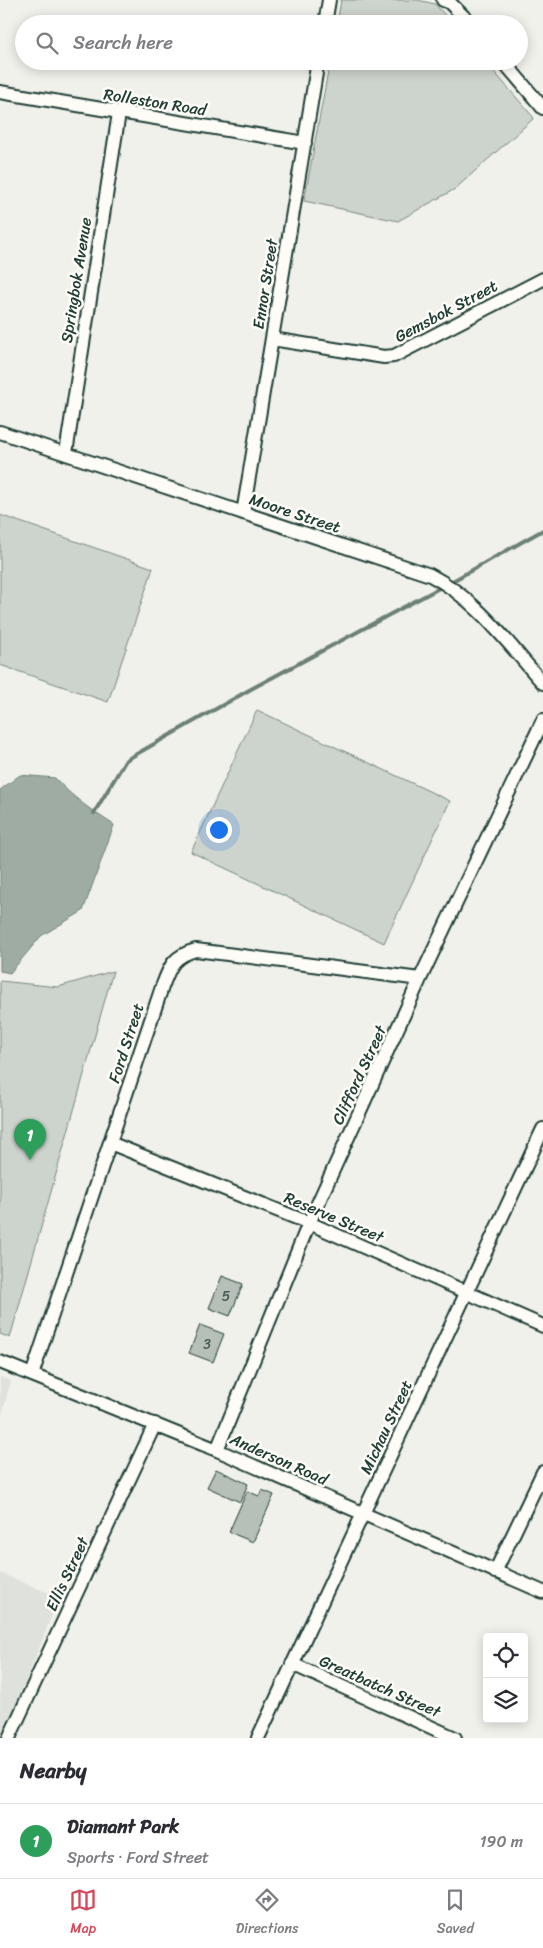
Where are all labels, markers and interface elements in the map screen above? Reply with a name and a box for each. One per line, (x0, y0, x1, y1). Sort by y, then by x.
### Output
search box (15, 15, 528, 70)
text: Search here (73, 26, 173, 59)
icon: search (33, 29, 61, 57)
street label: Rolleston Road (101, 80, 210, 125)
street label: Springbok Avenue (52, 215, 100, 345)
street label: Ennor Street (244, 236, 287, 331)
street label: Gemsbok Street (389, 272, 503, 350)
street label: Moore Street (245, 485, 345, 541)
your location (206, 817, 232, 843)
street label: Ford Street (99, 999, 153, 1087)
street label: Clifford Street (323, 1020, 395, 1130)
pin: 1 (14, 1119, 46, 1160)
street label: Reserve Street (280, 1183, 389, 1251)
house number: 5 (222, 1284, 231, 1309)
house number: 3 (203, 1332, 211, 1357)
street label: Michau Street (351, 1375, 421, 1479)
street label: Anderson Road (224, 1424, 334, 1494)
street label: Ellis Street (37, 1532, 97, 1616)
map controls (483, 1633, 528, 1723)
button: locate (483, 1633, 528, 1678)
street label: Greatbatch Street (315, 1646, 446, 1726)
button: layers (483, 1678, 528, 1723)
text: Nearby (20, 1752, 86, 1790)
text: Diamant Park (67, 1810, 179, 1843)
text: 1 (33, 1827, 39, 1856)
text: 190 m (480, 1827, 523, 1856)
text: Sports · Ford Street (67, 1843, 209, 1872)
tab: Map (69, 1886, 97, 1941)
tab: Directions (236, 1886, 298, 1941)
tab: Saved (437, 1886, 474, 1941)

